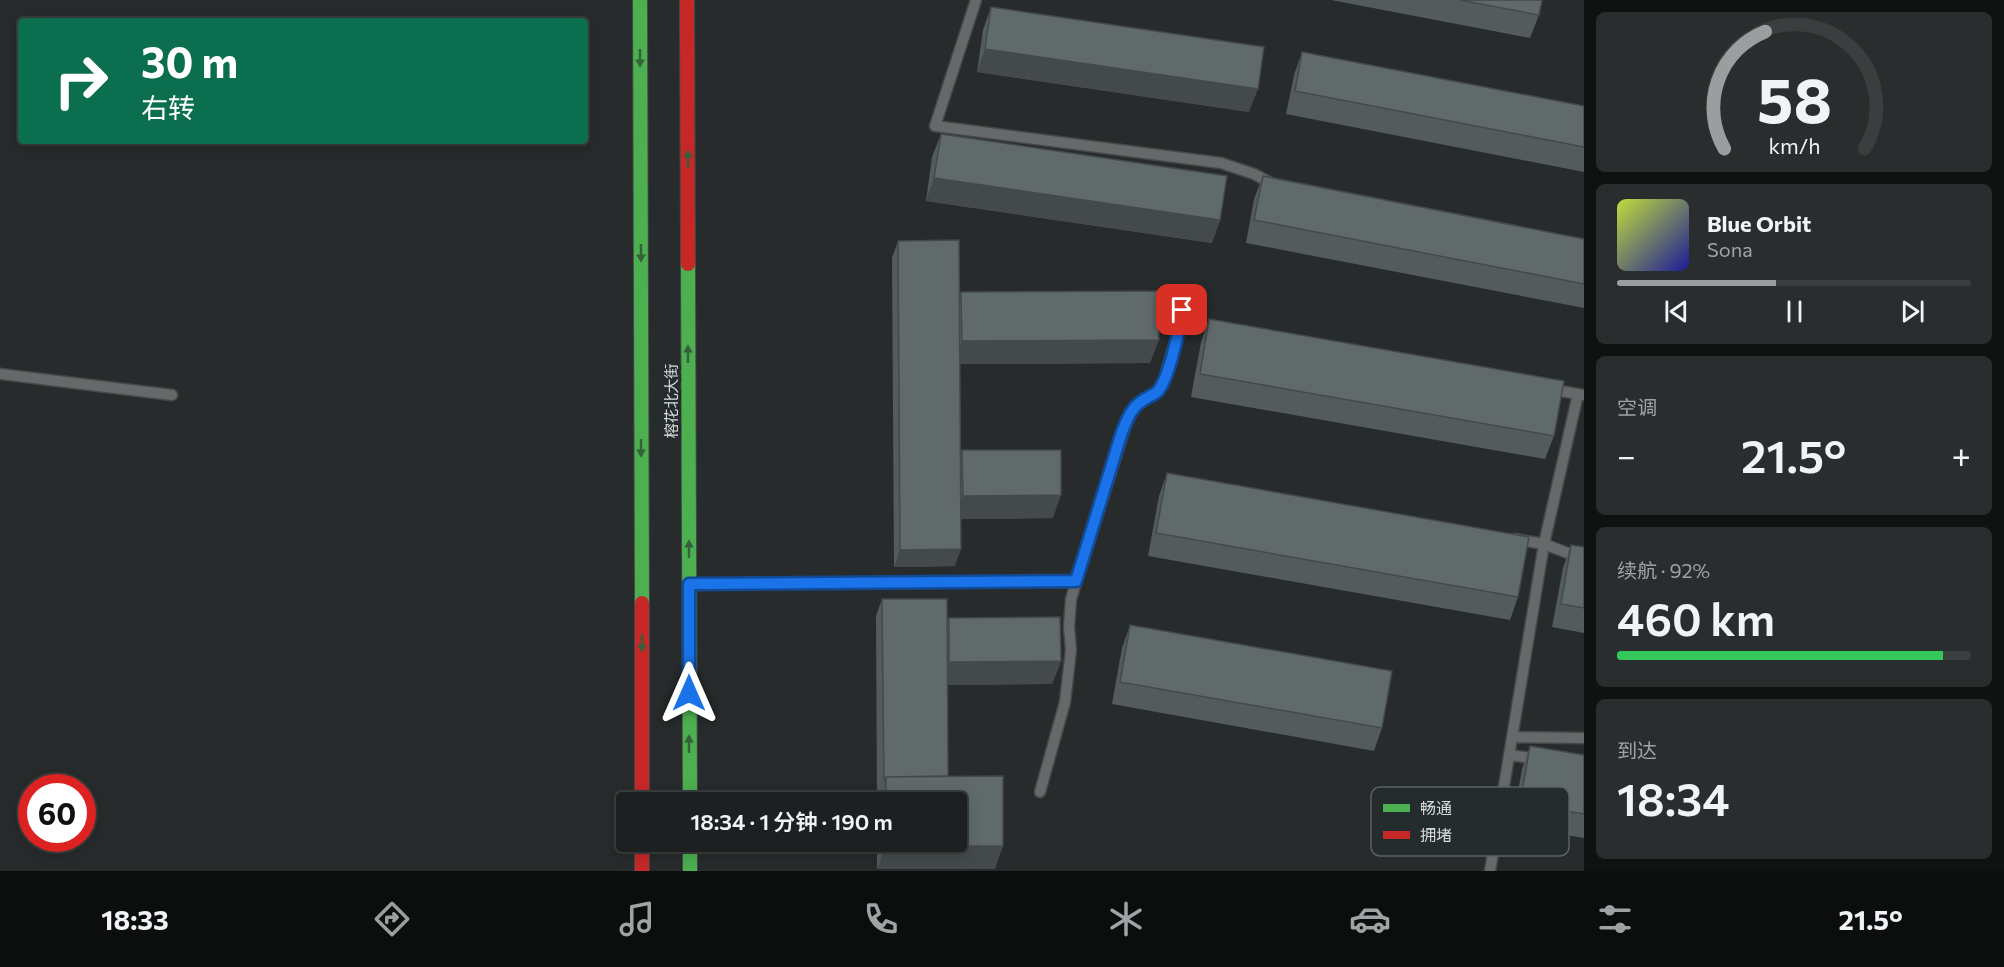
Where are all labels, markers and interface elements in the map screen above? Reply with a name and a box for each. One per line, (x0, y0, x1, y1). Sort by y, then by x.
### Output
text: 30 m (141, 35, 238, 87)
icon: right (42, 42, 120, 120)
one-way arrow (635, 49, 645, 68)
text: 58 (1757, 60, 1831, 136)
text: 右转 (141, 91, 195, 124)
text: km/h (1768, 132, 1820, 158)
one-way arrow (683, 150, 693, 169)
text: Blue Orbit (1707, 210, 1811, 237)
text: Sona (1707, 237, 1753, 261)
one-way arrow (636, 244, 646, 263)
pin (1156, 284, 1207, 335)
icon: arrive (1165, 293, 1198, 326)
icon: previous (1660, 295, 1693, 328)
icon: pause (1778, 295, 1811, 328)
icon: next (1896, 295, 1929, 328)
one-way arrow (683, 345, 693, 364)
street label: 榕花北大街 (662, 363, 680, 439)
text: 空调 (1617, 395, 1657, 419)
text: 21.5° (1741, 427, 1846, 482)
text: − (1617, 434, 1636, 475)
text: + (1952, 434, 1971, 475)
one-way arrow (636, 439, 646, 458)
one-way arrow (684, 540, 694, 559)
text: 续航 · 92% (1617, 558, 1710, 582)
text: 460 km (1617, 590, 1775, 645)
one-way arrow (637, 634, 647, 653)
position arrow (657, 661, 721, 725)
one-way arrow (684, 735, 694, 754)
text: 到达 (1617, 738, 1657, 762)
text: 18:34 (1617, 770, 1730, 825)
speed limit sign: 60 (18, 774, 96, 852)
legend (1371, 787, 1569, 856)
text: 畅通 (1420, 798, 1452, 817)
text: 18:34 · 1 分钟 · 190 m (690, 808, 893, 835)
text: 拥堵 (1420, 825, 1452, 844)
icon: directions (371, 898, 413, 940)
icon: music (616, 898, 658, 940)
icon: phone (860, 898, 902, 940)
icon: climate (1105, 898, 1147, 940)
icon: car (1349, 898, 1391, 940)
icon: filters (1594, 898, 1636, 940)
text: 18:33 (101, 903, 169, 936)
text: 21.5° (1839, 903, 1903, 936)

